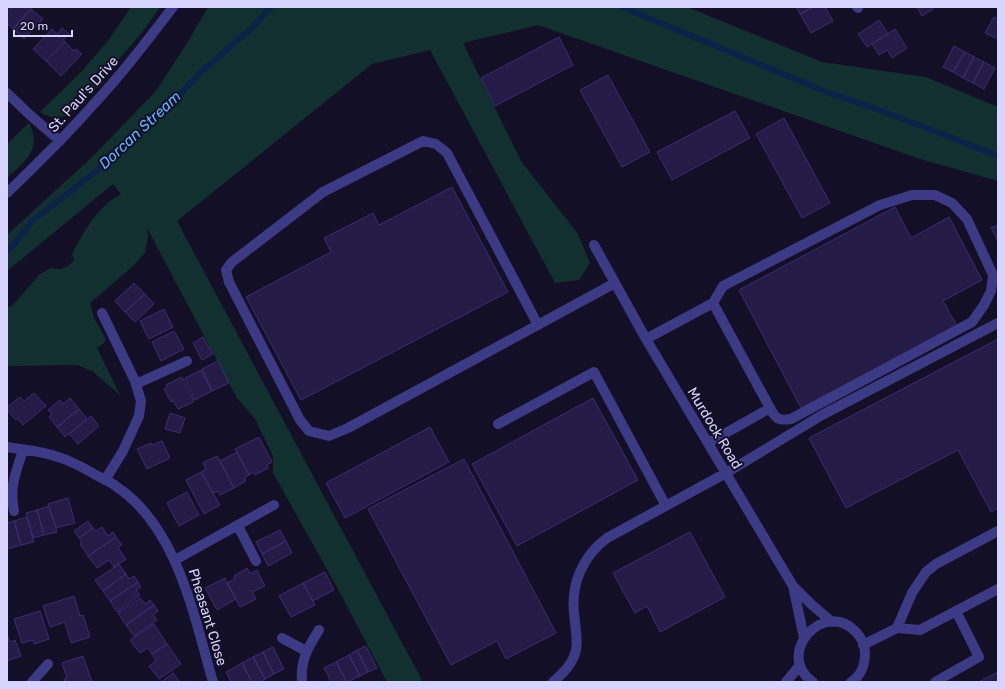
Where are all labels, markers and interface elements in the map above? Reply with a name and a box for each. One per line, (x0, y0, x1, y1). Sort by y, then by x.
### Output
scale bar (14, 12, 72, 38)
text: 20 m (20, 19, 48, 33)
street label: St. Paul's Drive (45, 53, 122, 136)
water label: Dorcan Stream (95, 87, 185, 173)
street label: Murdock Road (683, 384, 746, 472)
street label: Pheasant Close (185, 566, 230, 668)

